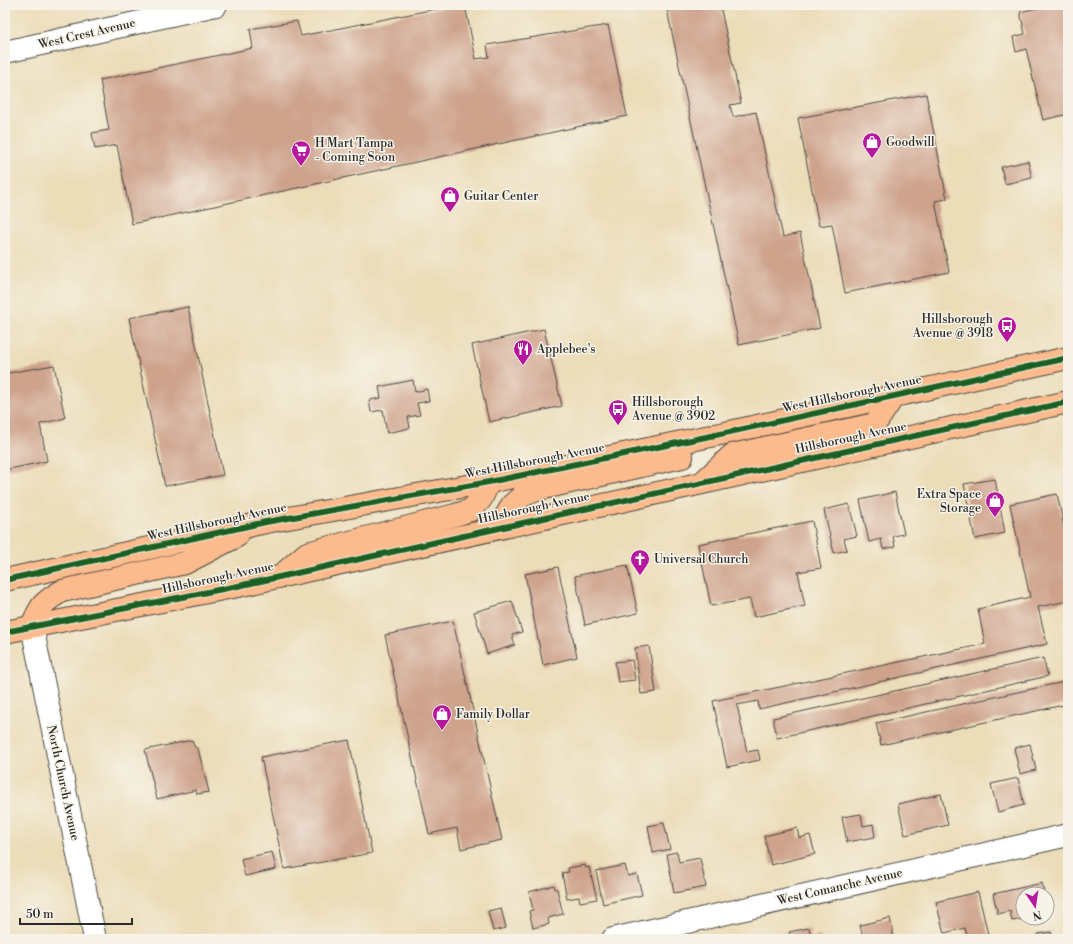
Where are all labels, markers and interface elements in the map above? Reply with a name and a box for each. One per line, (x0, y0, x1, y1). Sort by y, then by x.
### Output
street label: West Crest Avenue (36, 16, 137, 53)
shop icon: Goodwill (861, 131, 883, 159)
place label: Goodwill (886, 135, 935, 150)
place label: H Mart Tampa - Coming Soon (315, 136, 395, 165)
supermarket icon: H Mart Tampa - Coming Soon (290, 139, 312, 167)
shop icon: Guitar Center (439, 185, 461, 213)
place label: Guitar Center (464, 189, 539, 204)
place label: Hillsborough Avenue @ 3918 (912, 312, 993, 341)
bus stop icon: Hillsborough Avenue @ 3918 (996, 315, 1018, 343)
restaurant icon: Applebee's (512, 338, 534, 366)
place label: Applebee's (536, 342, 596, 357)
street label: West Hillsborough Avenue (780, 372, 923, 416)
place label: Hillsborough Avenue @ 3902 (631, 395, 715, 424)
bus stop icon: Hillsborough Avenue @ 3902 (607, 398, 629, 426)
street label: Hillsborough Avenue (794, 419, 908, 457)
street label: West Hillsborough Avenue (463, 440, 606, 482)
place label: Extra Space Storage (917, 487, 981, 516)
street label: Hillsborough Avenue (477, 489, 591, 527)
shop icon: Extra Space Storage (984, 490, 1006, 518)
street label: West Hillsborough Avenue (145, 500, 288, 544)
church icon: Universal Church (629, 548, 651, 576)
place label: Universal Church (654, 552, 748, 567)
street label: Hillsborough Avenue (161, 559, 275, 597)
shop icon: Family Dollar (431, 703, 453, 731)
place label: Family Dollar (456, 707, 530, 722)
street label: North Church Avenue (43, 724, 83, 842)
street label: West Comanche Avenue (775, 865, 904, 909)
north arrow (1015, 886, 1055, 926)
scale bar (20, 900, 132, 926)
text: 50 m (26, 907, 54, 922)
text: N (1031, 907, 1043, 923)

